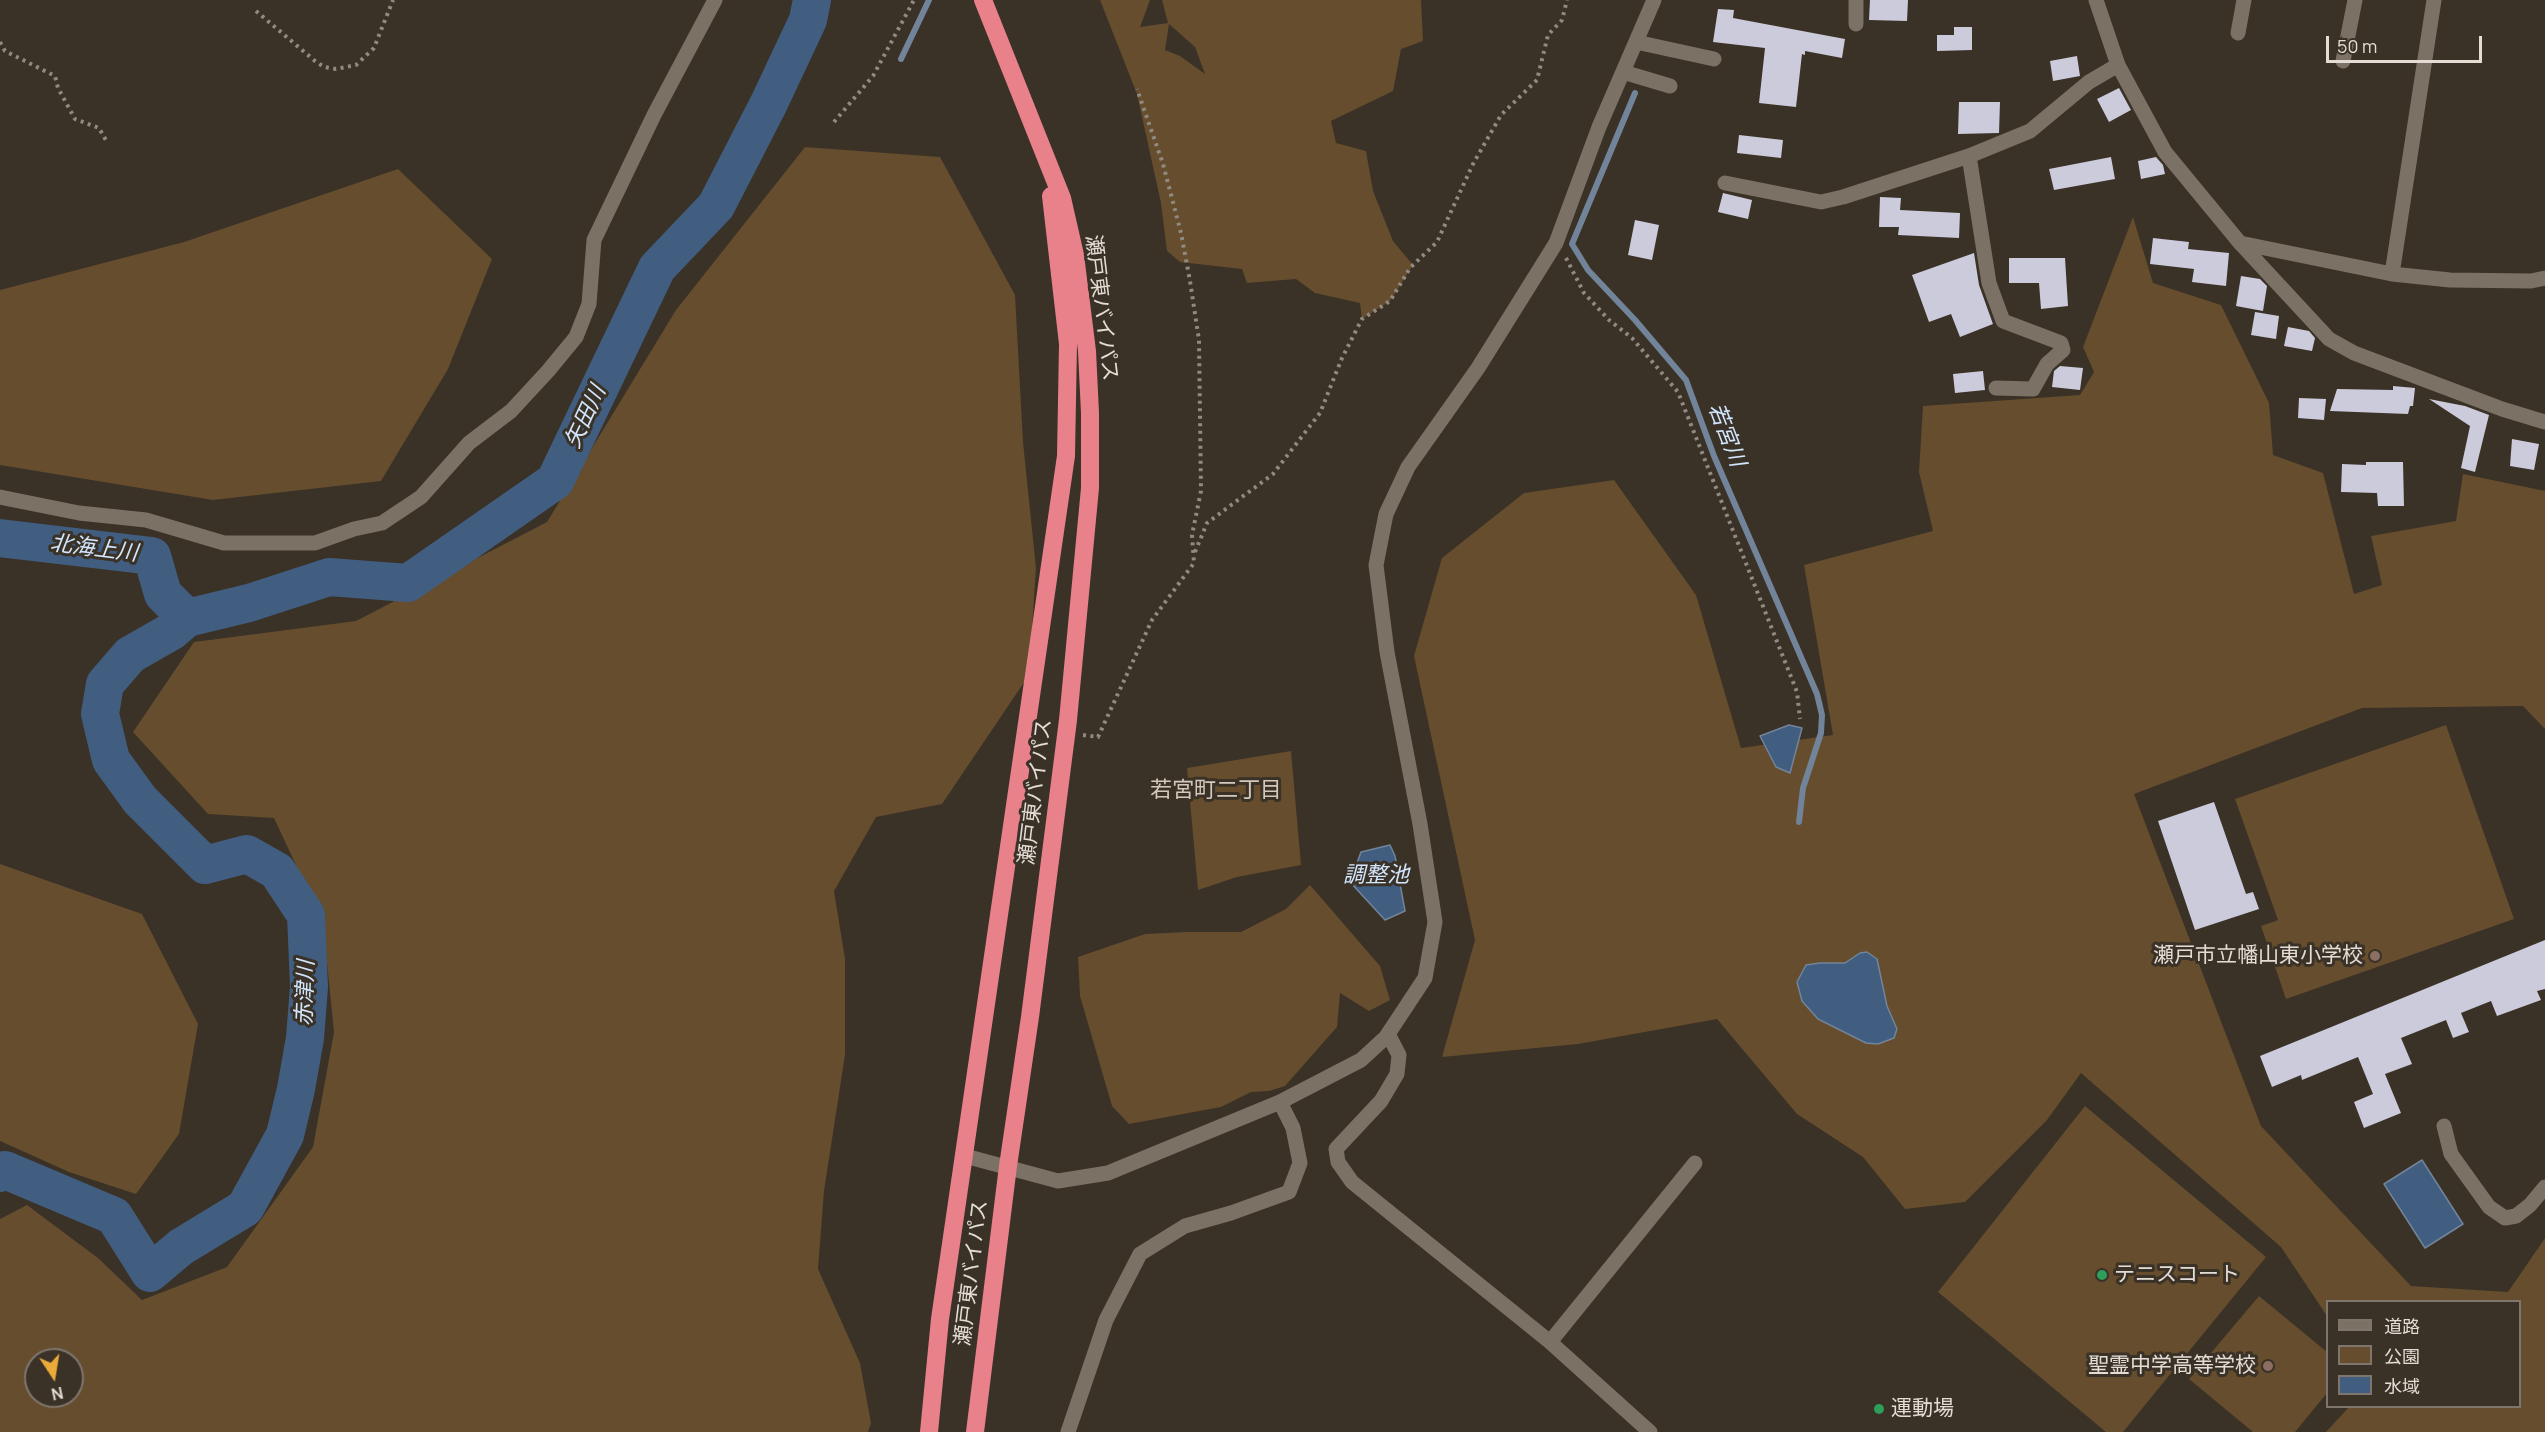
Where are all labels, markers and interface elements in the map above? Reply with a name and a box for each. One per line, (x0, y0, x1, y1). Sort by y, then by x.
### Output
scale bar (2329, 24, 2485, 62)
text: 50 m (2337, 34, 2377, 58)
street label: 瀬戸東バイパス (1080, 234, 1122, 382)
water label: 矢田川 (560, 382, 612, 452)
water label: 若宮川 (1702, 399, 1750, 471)
water label: 北海上川 (49, 531, 139, 567)
street label: 瀬戸東バイパス (1015, 718, 1057, 866)
district label: 若宮町二丁目 (1150, 778, 1282, 804)
water label: 調整池 (1343, 863, 1409, 889)
place label: 瀬戸市立幡山東小学校 (2153, 943, 2363, 969)
marker: 瀬戸市立幡山東小学校 (2368, 949, 2382, 963)
water label: 赤津川 (292, 960, 320, 1026)
street label: 瀬戸東バイパス (951, 1199, 993, 1347)
place label: テニスコート (2114, 1262, 2240, 1288)
marker: テニスコート (2095, 1268, 2109, 1282)
legend (2326, 1300, 2521, 1408)
text: 道路 (2384, 1314, 2420, 1338)
text: 公園 (2384, 1344, 2420, 1368)
north arrow (24, 1348, 84, 1408)
place label: 聖霊中学高等学校 (2088, 1353, 2256, 1379)
marker: 聖霊中学高等学校 (2261, 1359, 2275, 1373)
text: 水域 (2384, 1374, 2420, 1398)
text: N (49, 1382, 65, 1406)
place label: 運動場 (1891, 1396, 1954, 1422)
marker: 運動場 (1872, 1402, 1886, 1416)

